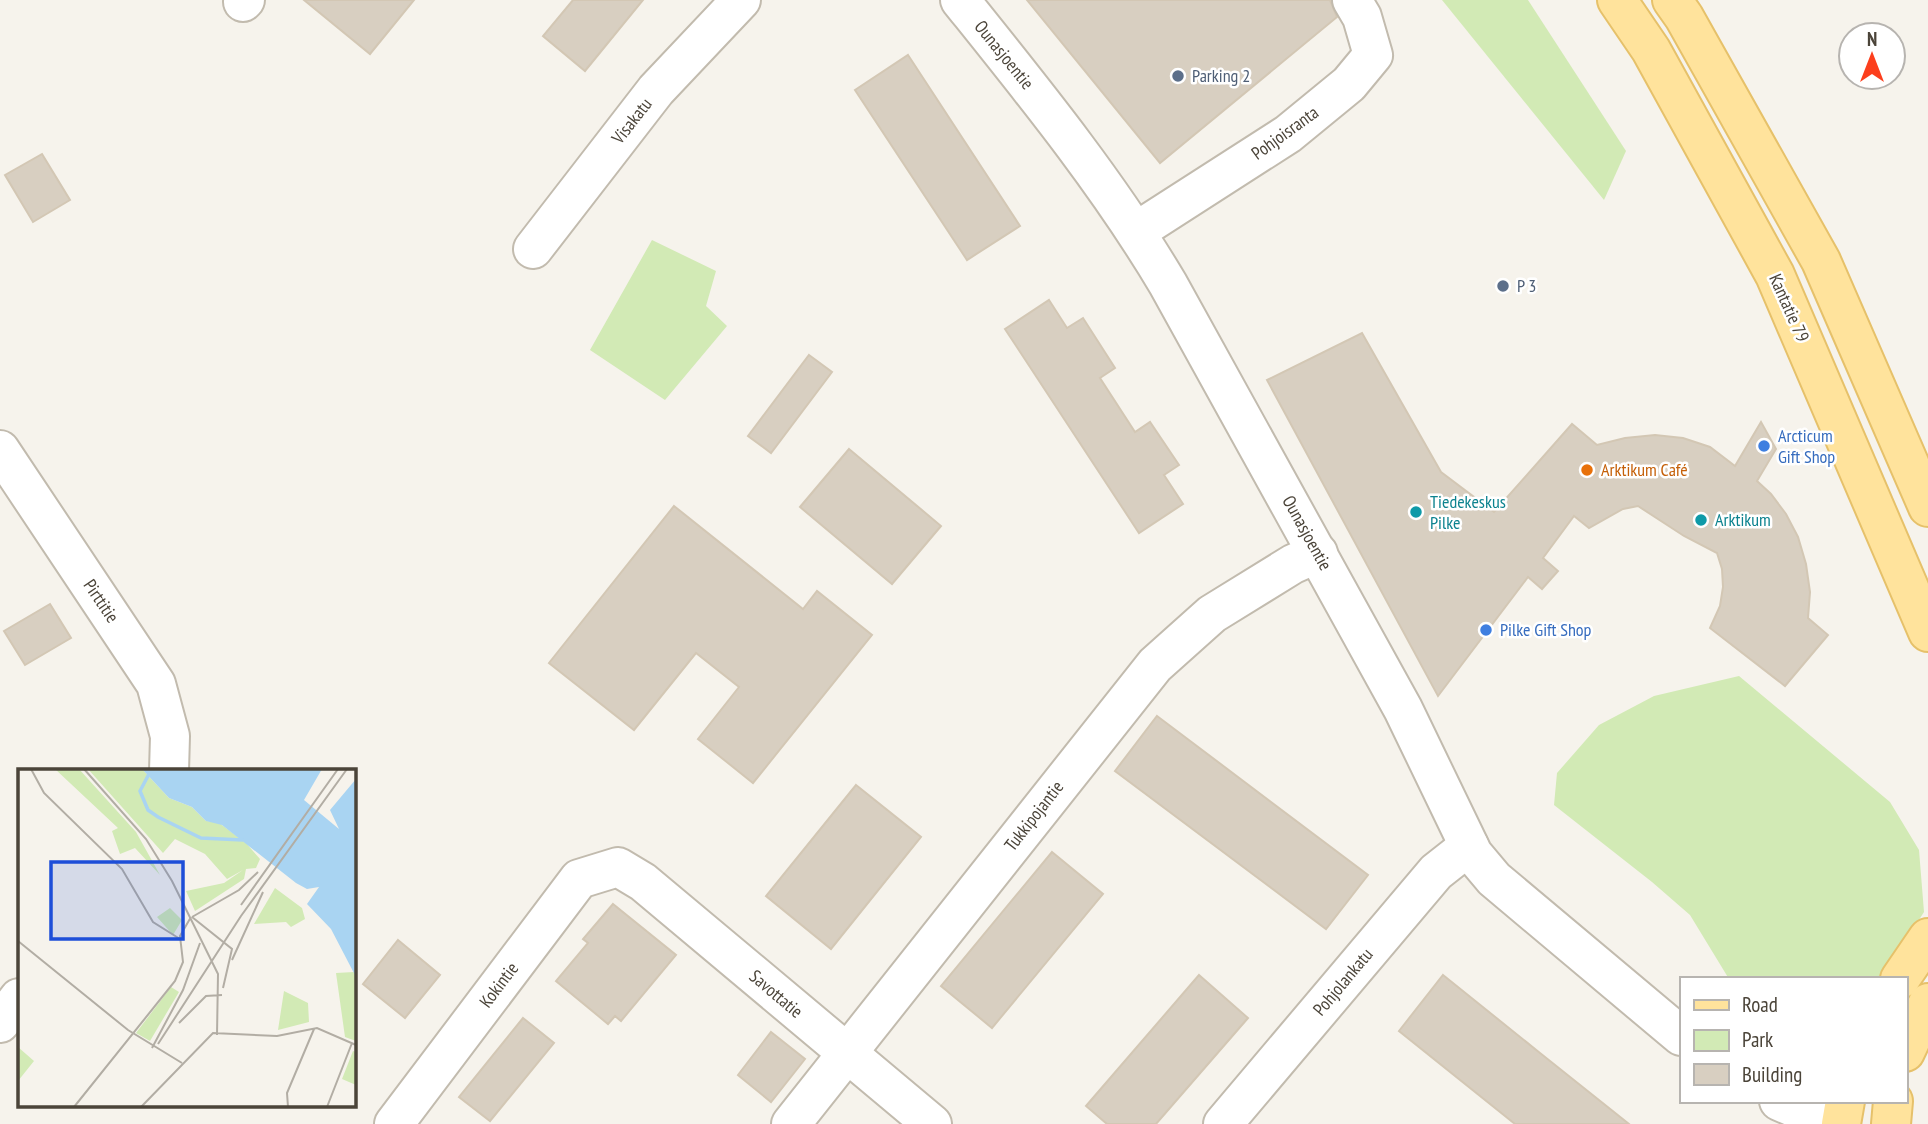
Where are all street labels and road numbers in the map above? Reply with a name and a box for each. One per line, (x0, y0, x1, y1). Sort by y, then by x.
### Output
street label: Ounasjoentie (970, 16, 1039, 94)
street label: Visakatu (606, 93, 657, 149)
street label: Pohjoisranta (1247, 101, 1323, 165)
street label: Kantatie 79 (1764, 270, 1815, 345)
street label: Ounasjoentie (1277, 491, 1337, 574)
street label: Pirttitie (79, 575, 124, 627)
street label: Tukkipojantie (999, 776, 1068, 856)
street label: Pohjolankatu (1308, 943, 1378, 1020)
street label: Kokintie (474, 957, 523, 1012)
street label: Savottatie (745, 965, 808, 1023)

